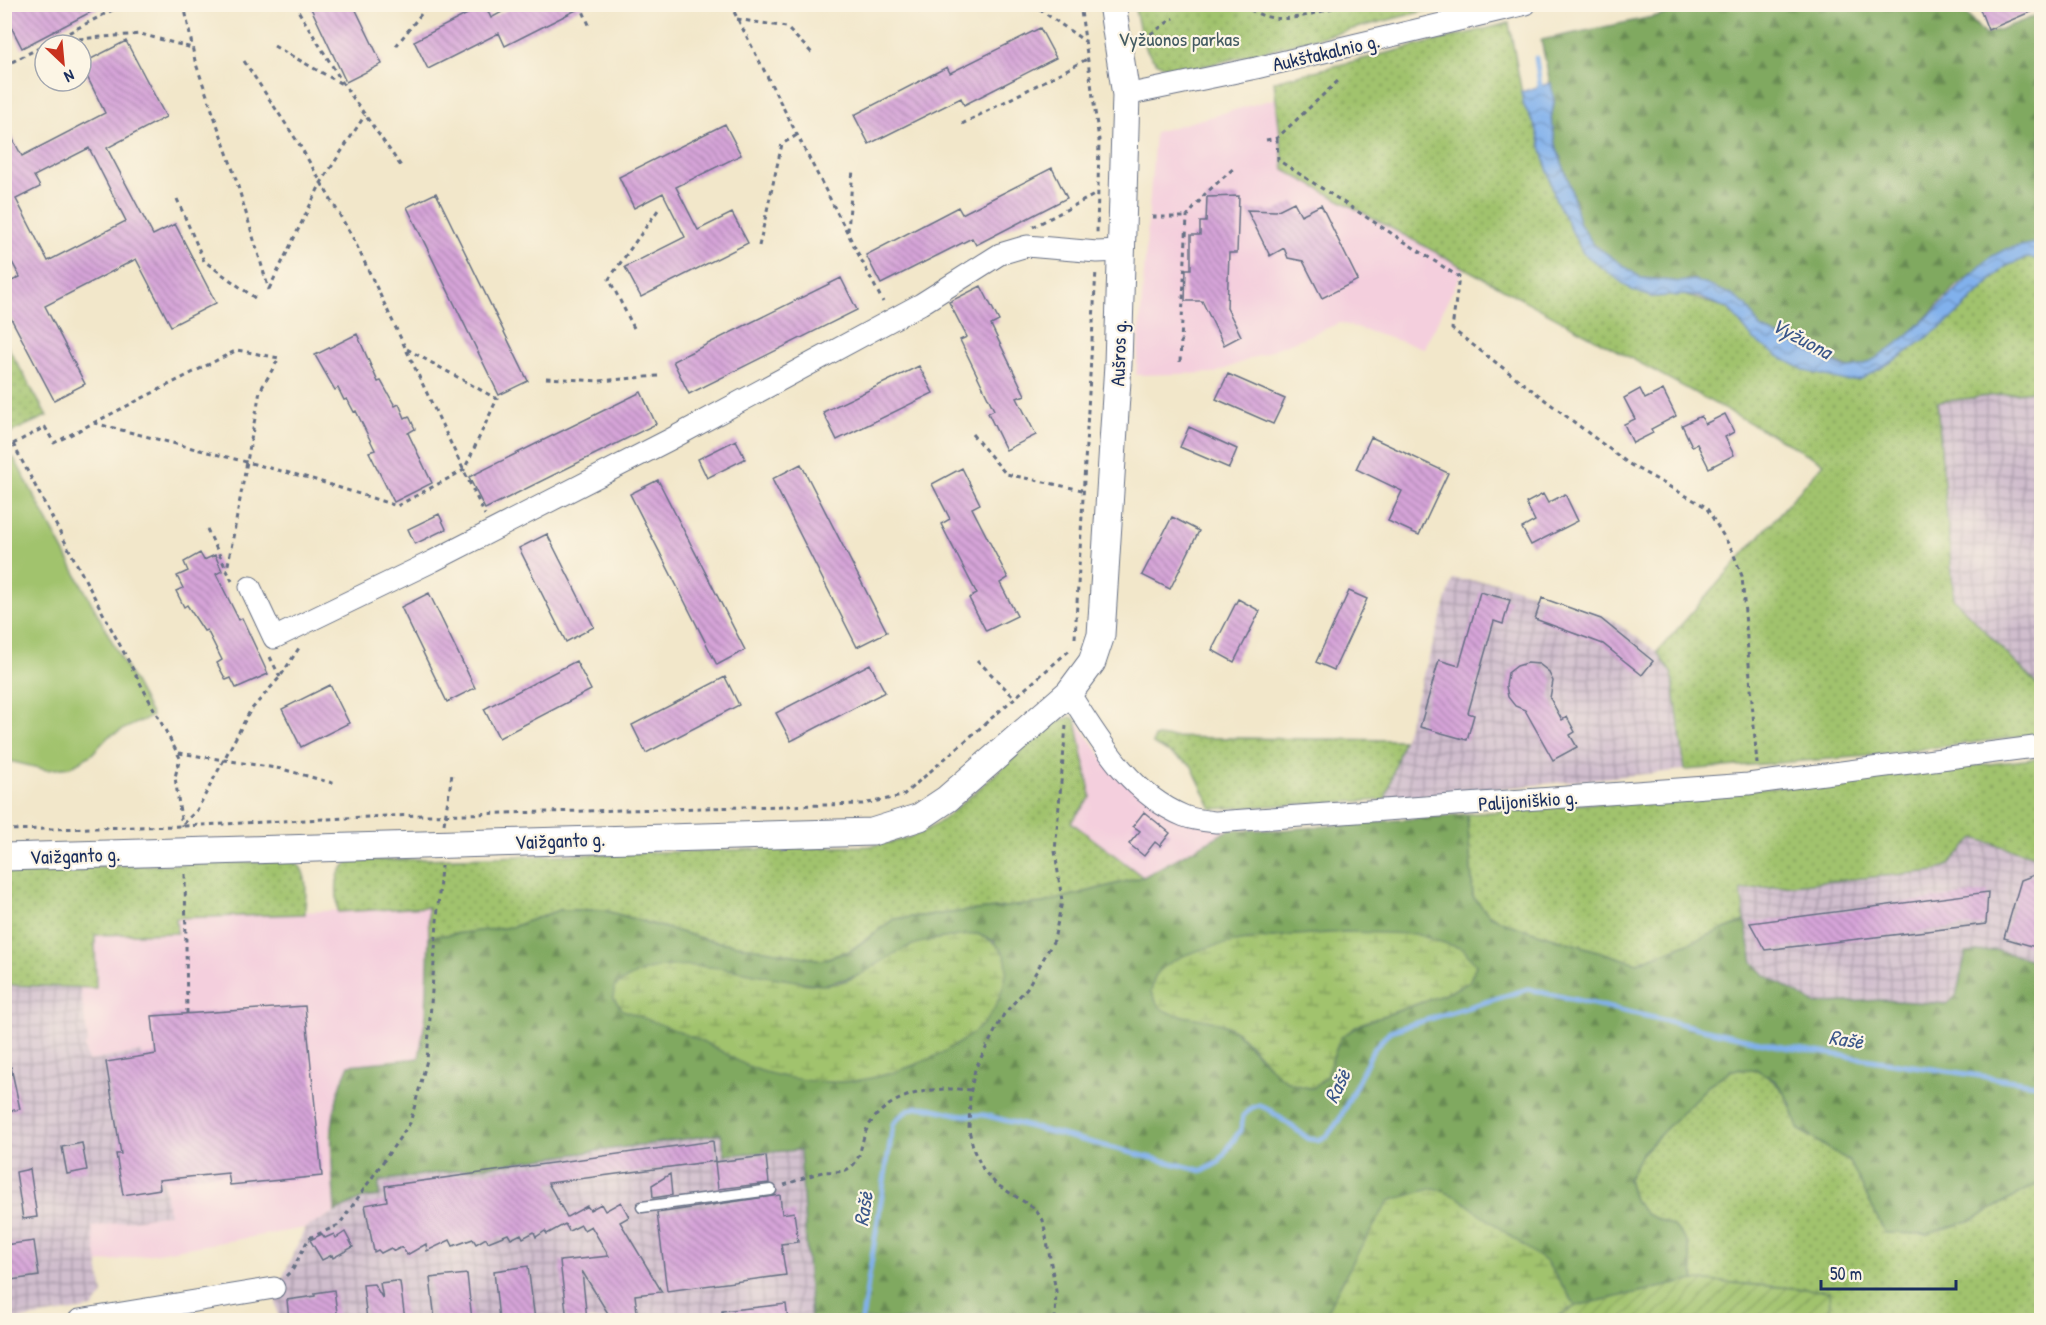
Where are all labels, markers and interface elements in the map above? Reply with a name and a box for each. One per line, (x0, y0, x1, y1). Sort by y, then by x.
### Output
park label: Vyžuonos parkas (1118, 25, 1240, 52)
street label: Aukštakalnio g. (1270, 27, 1382, 77)
north arrow (33, 33, 93, 93)
text: N (60, 65, 78, 88)
water label: Vyžuona (1767, 310, 1840, 367)
street label: Aušros g. (1103, 319, 1133, 387)
street label: Palijoniškio g. (1477, 783, 1579, 817)
street label: Vaižganto g. (514, 825, 606, 855)
street label: Vaižganto g. (29, 840, 121, 870)
water label: Rašė (1827, 1022, 1867, 1056)
water label: Rašė (1316, 1063, 1358, 1108)
water label: Rašė (846, 1188, 880, 1228)
scale bar (1821, 1253, 1956, 1291)
text: 50 m (1830, 1261, 1862, 1286)

